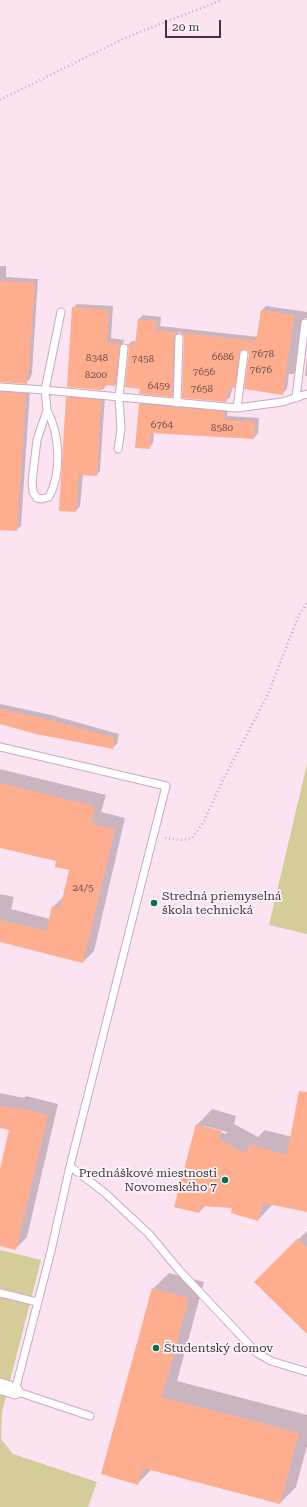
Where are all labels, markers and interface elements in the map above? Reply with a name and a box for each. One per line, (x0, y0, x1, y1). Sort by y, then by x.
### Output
scale bar (167, 12, 223, 38)
text: 20 m (172, 20, 199, 34)
house number: 7678 (252, 348, 274, 360)
house number: 6686 (212, 351, 234, 363)
house number: 8348 (86, 352, 108, 364)
house number: 7458 (132, 353, 154, 365)
house number: 7676 (250, 364, 272, 376)
house number: 7656 (193, 366, 215, 378)
house number: 8200 (85, 369, 107, 381)
house number: 6459 (148, 380, 170, 392)
house number: 7658 (191, 383, 213, 395)
house number: 6764 (151, 419, 173, 431)
house number: 8580 (211, 422, 233, 434)
house number: 24/5 (73, 882, 93, 894)
place label: Stredná priemyselná škola technická (162, 889, 281, 917)
marker: Stredná priemyselná škola technická (149, 898, 159, 908)
place label: Prednáškové miestnosti Novomeského 7 (79, 1166, 217, 1194)
marker: Prednáškové miestnosti Novomeského 7 (220, 1175, 230, 1185)
place label: Študentský domov (164, 1341, 273, 1355)
marker: Študentský domov (151, 1343, 161, 1353)

